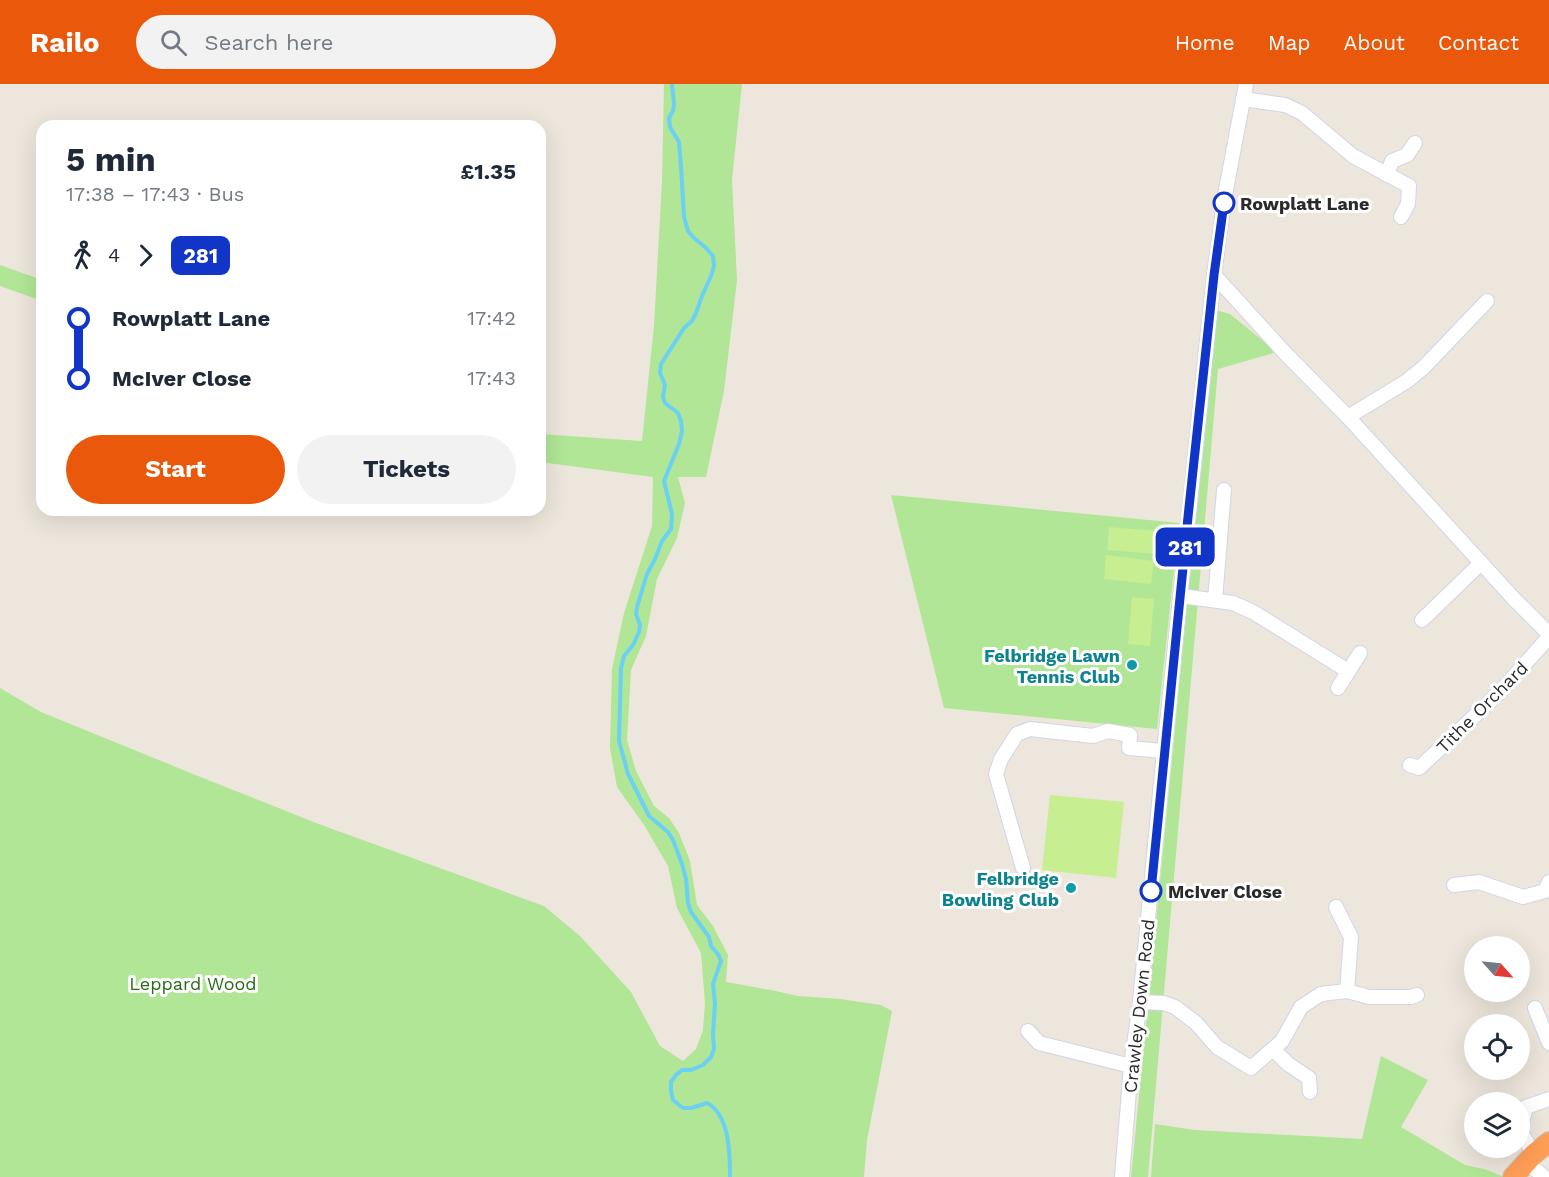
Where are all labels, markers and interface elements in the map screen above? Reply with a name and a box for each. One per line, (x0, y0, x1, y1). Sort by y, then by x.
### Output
search box (136, 15, 556, 69)
text: Railo (30, 26, 100, 59)
icon: search (157, 26, 190, 59)
text: Search here (205, 30, 334, 55)
text: Home (1175, 30, 1235, 55)
text: Map (1268, 30, 1311, 55)
text: About (1344, 30, 1405, 55)
text: Contact (1438, 30, 1519, 55)
text: 5 min (66, 140, 156, 179)
text: £1.35 (461, 159, 516, 184)
text: 17:38 – 17:43 · Bus (66, 182, 244, 206)
marker: Rowplatt Lane (1213, 192, 1235, 214)
place label: Rowplatt Lane (1240, 193, 1369, 214)
icon: walk (66, 239, 99, 272)
icon: forward (129, 239, 162, 272)
text: 4 (108, 243, 120, 267)
text: 281 (183, 243, 218, 268)
text: Rowplatt Lane (112, 306, 270, 331)
text: 17:42 (467, 306, 516, 330)
text: McIver Close (112, 366, 251, 391)
text: 17:43 (467, 366, 516, 390)
button: Start (66, 435, 285, 504)
button: Tickets (297, 435, 516, 504)
line badge: 281 (1150, 528, 1220, 566)
text: 281 (1168, 535, 1202, 560)
place label: Felbridge Lawn Tennis Club (984, 645, 1120, 687)
street label: Tithe Orchard (1432, 657, 1532, 757)
marker: Felbridge Lawn Tennis Club (1125, 658, 1139, 672)
place label: Felbridge Bowling Club (942, 868, 1059, 910)
marker: McIver Close (1140, 880, 1162, 902)
marker: Felbridge Bowling Club (1064, 881, 1078, 895)
place label: McIver Close (1168, 881, 1282, 902)
street label: Crawley Down Road (1119, 918, 1159, 1094)
north arrow (1464, 936, 1530, 1002)
map controls (1464, 936, 1530, 1158)
park label: Leppard Wood (129, 973, 257, 994)
button: locate (1464, 1014, 1530, 1080)
button: layers (1464, 1092, 1530, 1158)

